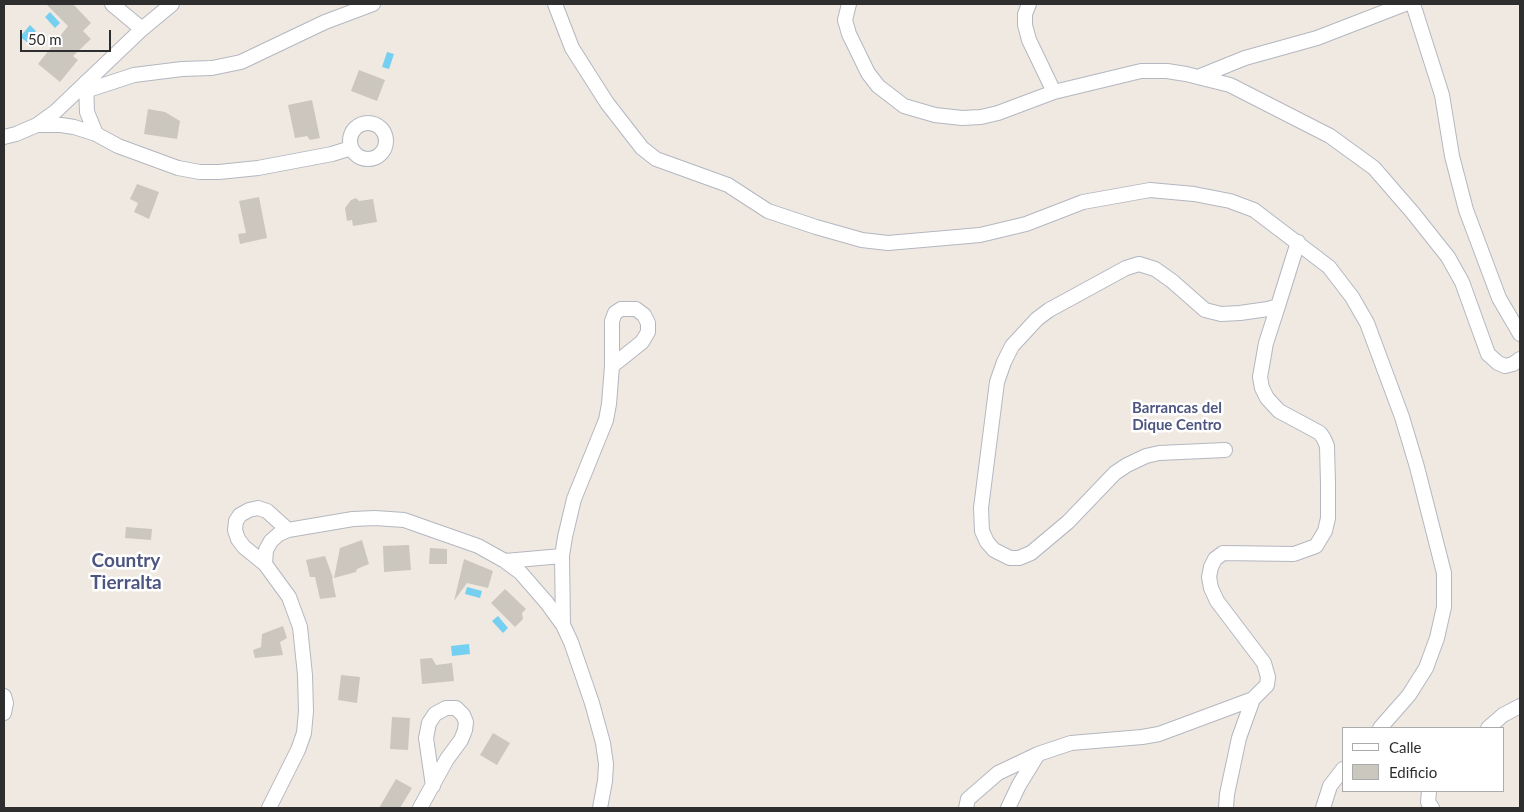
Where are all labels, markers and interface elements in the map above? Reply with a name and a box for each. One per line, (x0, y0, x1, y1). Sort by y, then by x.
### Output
scale bar (22, 20, 114, 52)
text: 50 m (28, 30, 62, 48)
district label: Barrancas del Dique Centro (1132, 399, 1222, 434)
district label: Country Tierralta (90, 550, 162, 594)
legend (1342, 727, 1504, 792)
text: Calle (1389, 738, 1421, 756)
text: Edificio (1389, 763, 1437, 781)

